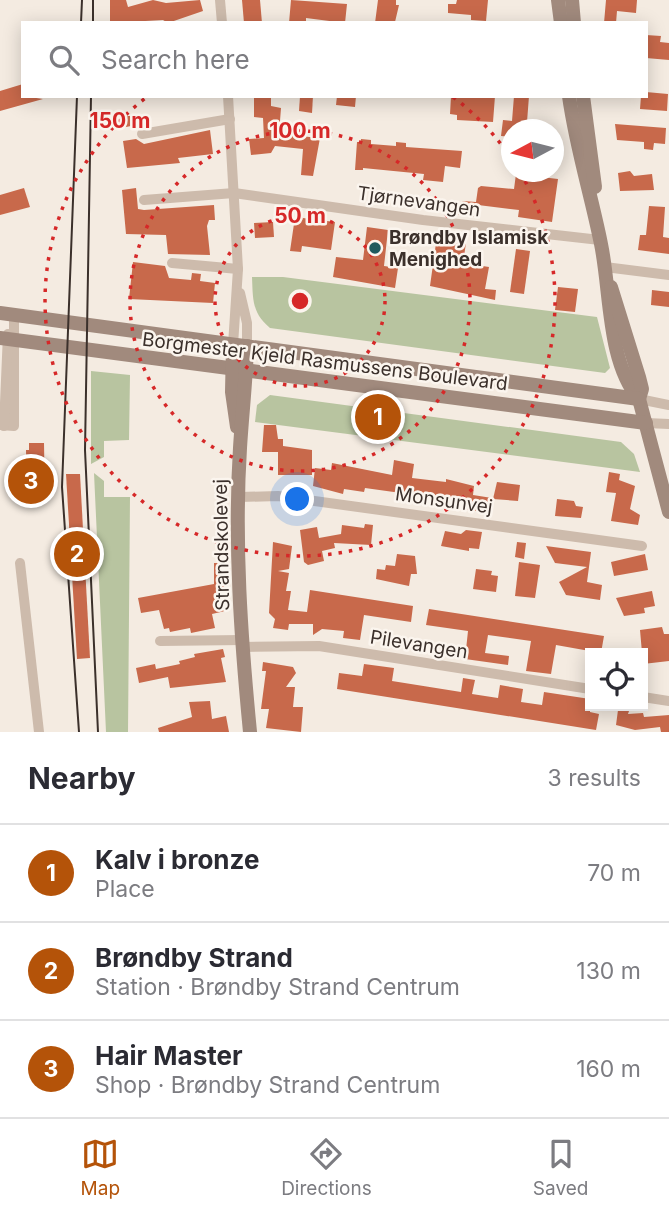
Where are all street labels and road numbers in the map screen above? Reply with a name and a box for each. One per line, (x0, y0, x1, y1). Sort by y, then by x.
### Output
street label: Tjørnevangen (356, 181, 482, 222)
street label: Borgmester Kjeld Rasmussens Boulevard (141, 328, 509, 395)
street label: Strandskolevej (209, 479, 234, 611)
street label: Monsunvej (394, 482, 494, 519)
street label: Pilevangen (368, 625, 469, 664)

